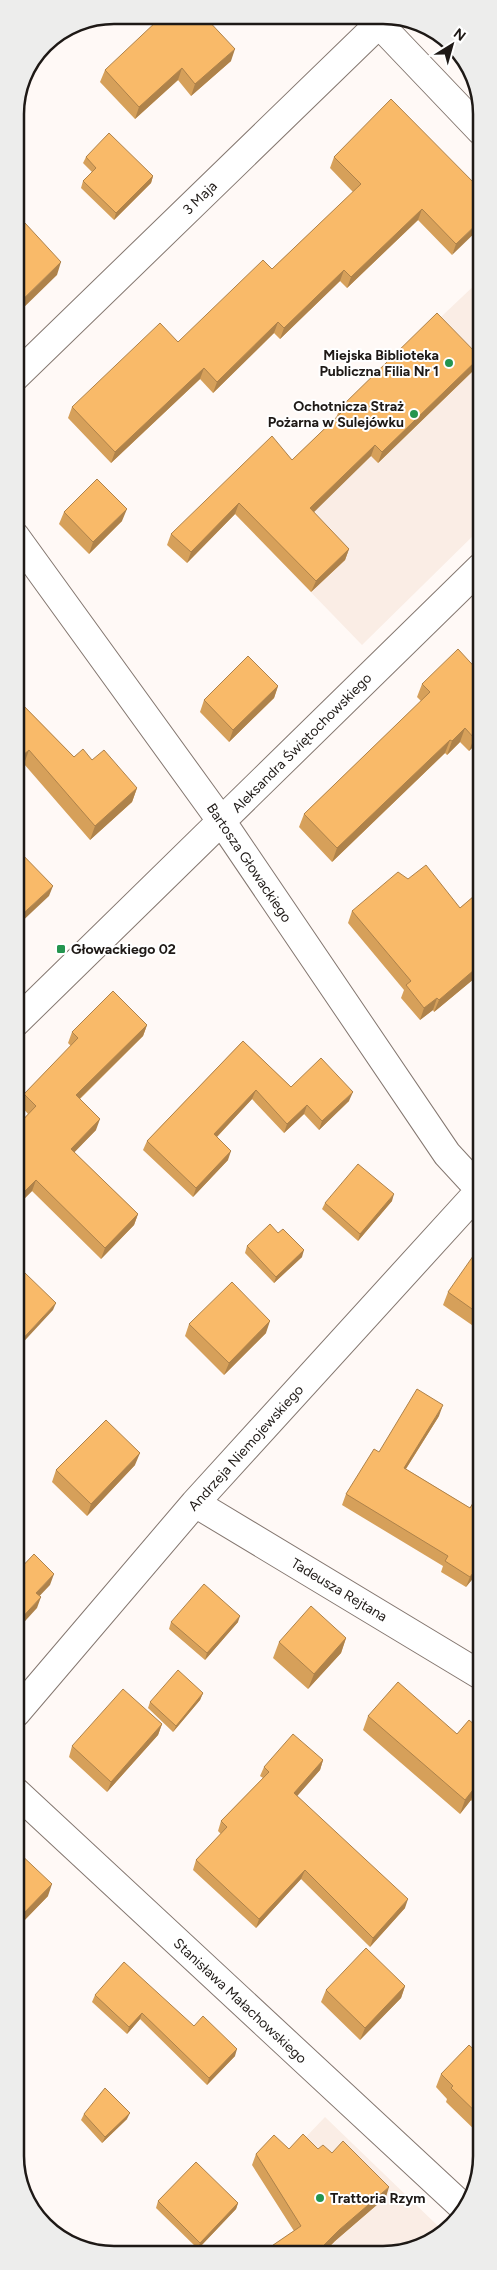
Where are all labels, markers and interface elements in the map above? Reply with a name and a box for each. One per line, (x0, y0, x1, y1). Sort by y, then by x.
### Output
north arrow (427, 20, 477, 70)
text: N (450, 25, 469, 45)
street label: 3 Maja (179, 178, 221, 218)
place label: Miejska Biblioteka Publiczna Filia Nr 1 (319, 347, 439, 380)
marker: Miejska Biblioteka Publiczna Filia Nr 1 (443, 357, 455, 369)
place label: Ochotnicza Straż Pożarna w Sulejówku (268, 398, 404, 431)
marker: Ochotnicza Straż Pożarna w Sulejówku (408, 408, 420, 420)
street label: Aleksandra Świętochowskiego (229, 670, 375, 816)
street label: Bartosza Głowackiego (203, 800, 295, 926)
place label: Głowackiego 02 (71, 941, 176, 958)
marker: Głowackiego 02 (55, 943, 67, 955)
street label: Andrzeja Niemojewskiego (185, 1382, 307, 1514)
street label: Tadeusza Rejtana (288, 1555, 390, 1625)
street label: Stanisława Małachowskiego (170, 1935, 310, 2067)
place label: Trattoria Rzym (330, 2190, 425, 2207)
marker: Trattoria Rzym (314, 2192, 326, 2204)

